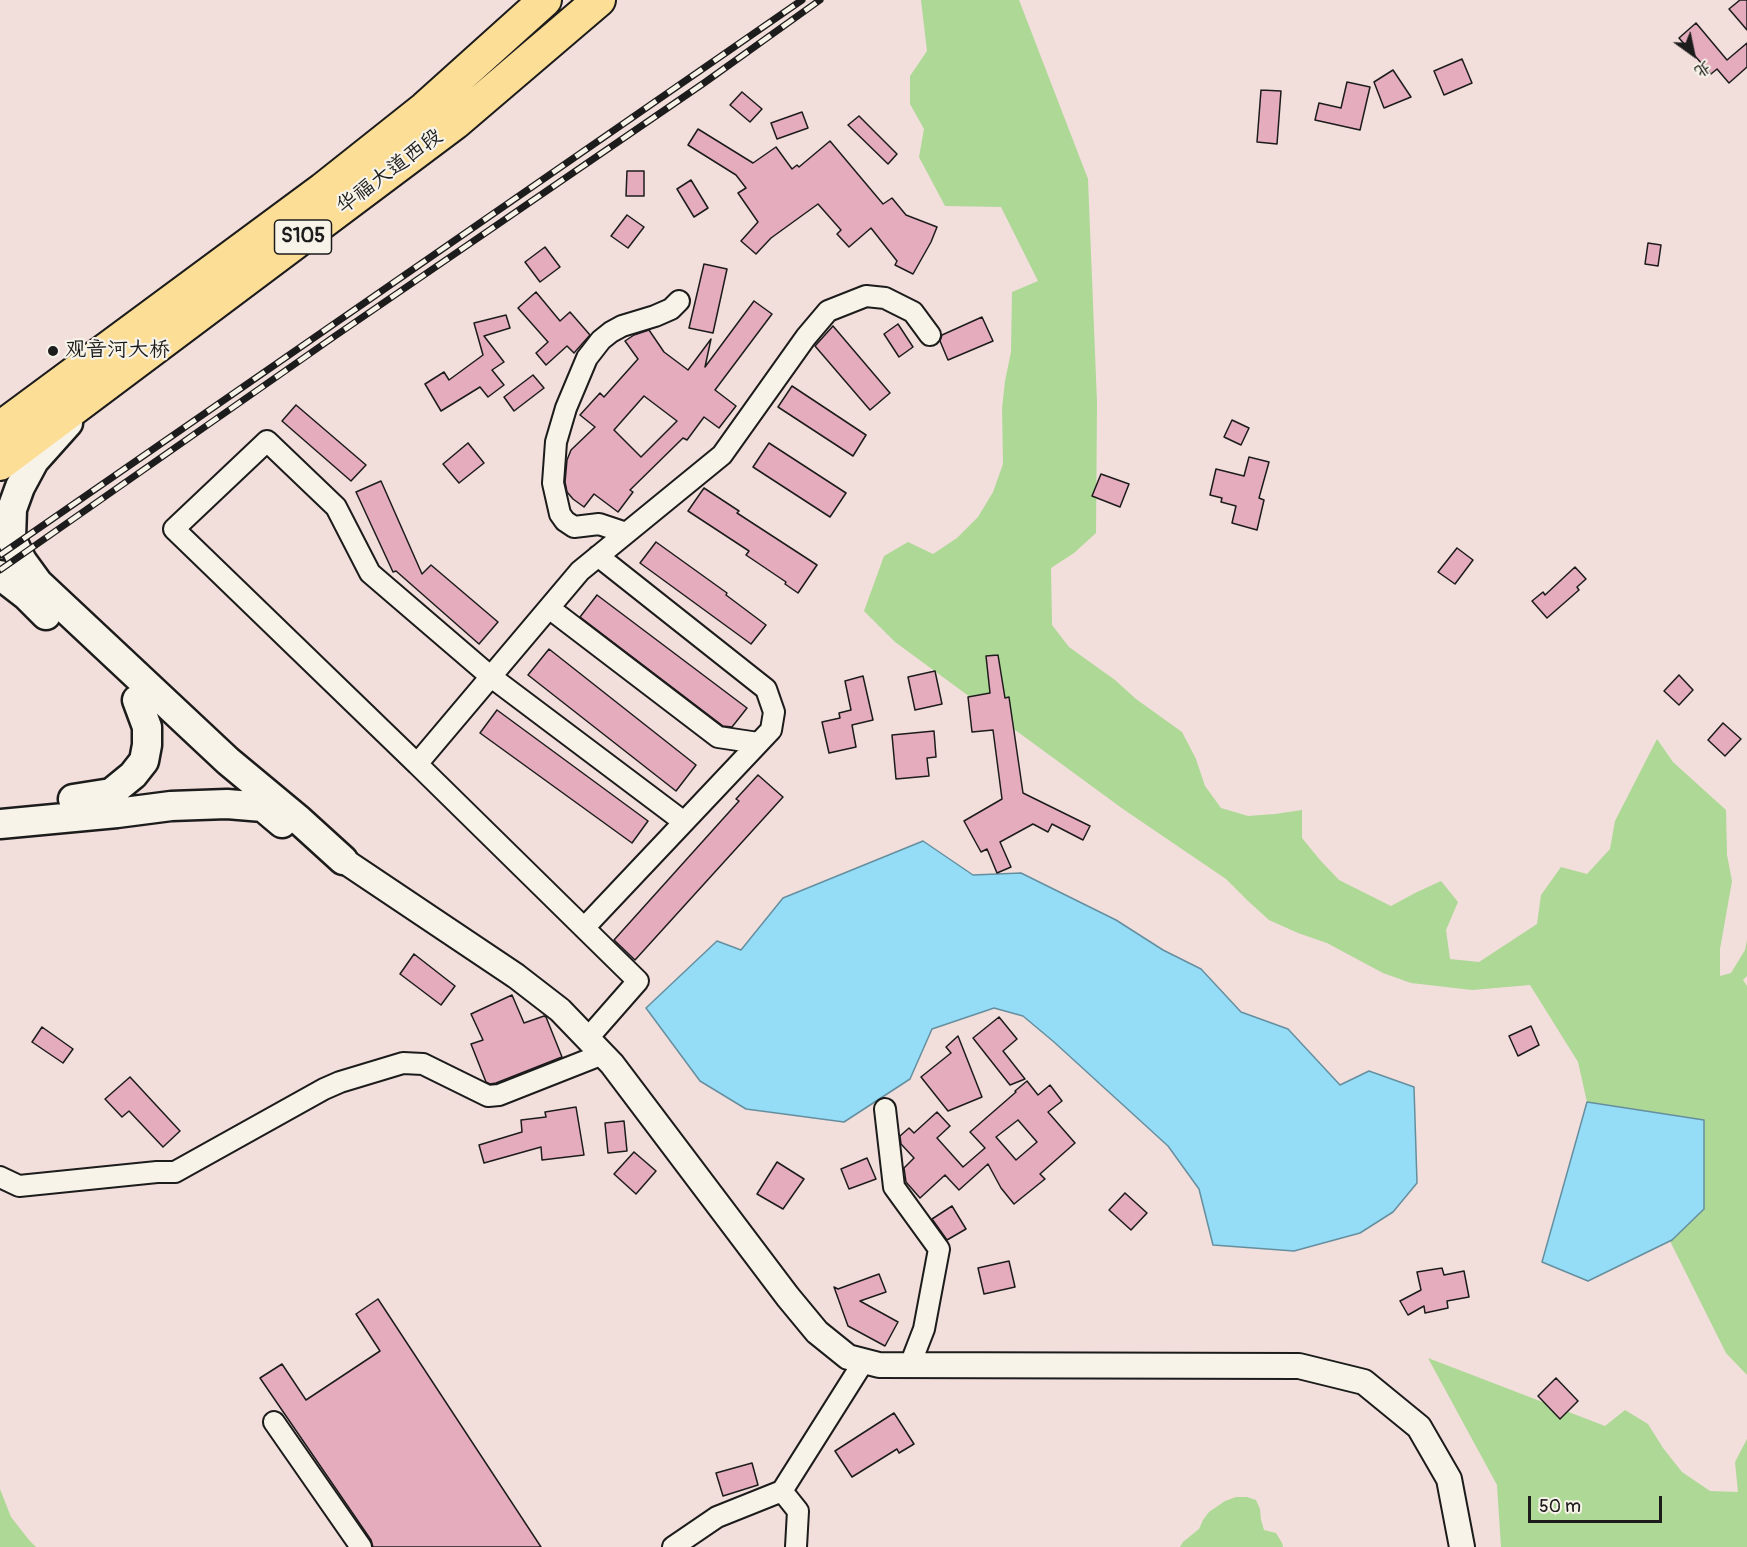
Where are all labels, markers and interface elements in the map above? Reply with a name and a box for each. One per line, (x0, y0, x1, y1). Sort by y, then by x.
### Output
north arrow (1663, 24, 1723, 84)
text: 北 (1691, 56, 1715, 82)
street label: 华福大道西段 (332, 124, 448, 220)
road number: S105 (274, 220, 332, 254)
place label: 观音河大桥 (65, 338, 170, 364)
marker: 观音河大桥 (46, 344, 60, 358)
scale bar (1531, 1484, 1664, 1522)
text: 50 m (1539, 1495, 1581, 1518)

